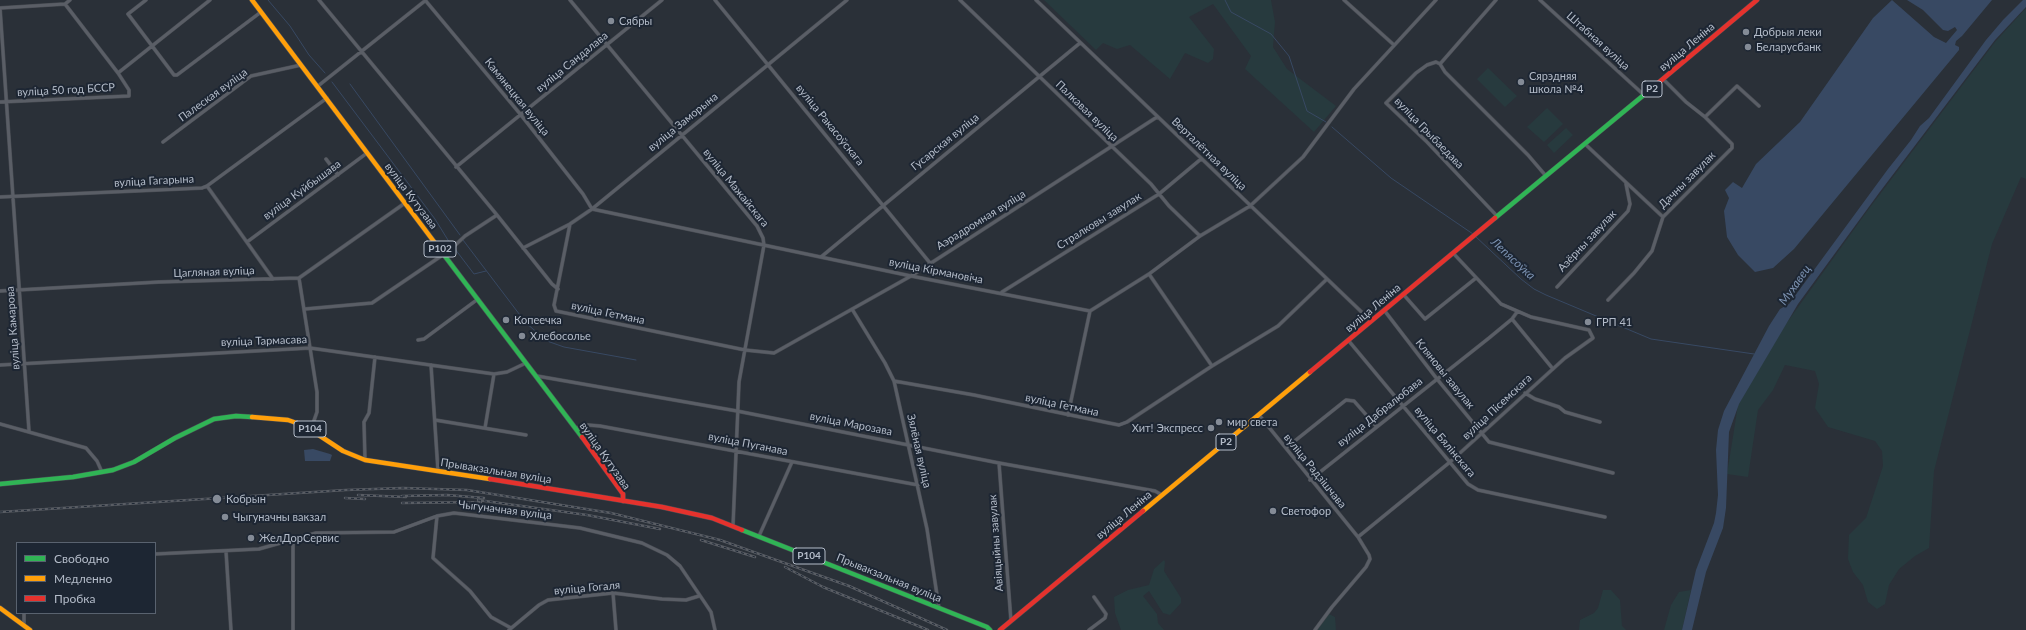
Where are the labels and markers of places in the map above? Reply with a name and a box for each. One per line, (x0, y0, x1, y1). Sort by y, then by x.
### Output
place label: Сябры (619, 14, 652, 28)
marker: Сябры (606, 16, 616, 26)
place label: Добрыя леки (1754, 25, 1822, 39)
marker: Добрыя леки (1741, 27, 1751, 37)
place label: Беларусбанк (1756, 40, 1821, 54)
marker: Беларусбанк (1743, 42, 1753, 52)
place label: Сярэдняя школа №4 (1529, 69, 1583, 95)
marker: Сярэдняя школа №4 (1516, 77, 1526, 87)
place label: Копеечка (514, 313, 562, 327)
marker: Копеечка (501, 315, 511, 325)
place label: ГРП 41 (1596, 315, 1632, 329)
marker: ГРП 41 (1583, 317, 1593, 327)
place label: Хлебосолье (530, 329, 591, 343)
marker: Хлебосолье (517, 331, 527, 341)
place label: мир света (1227, 415, 1277, 429)
marker: мир света (1214, 417, 1224, 427)
place label: Хит! Экспресс (1132, 421, 1203, 435)
marker: Хит! Экспресс (1206, 423, 1216, 433)
place label: Кобрын (226, 492, 266, 506)
marker: Кобрын (211, 493, 223, 505)
place label: Светофор (1281, 504, 1331, 518)
marker: Светофор (1268, 506, 1278, 516)
place label: Чыгуначны вакзал (233, 510, 326, 524)
marker: Чыгуначны вакзал (220, 512, 230, 522)
place label: ЖелДорСервис (259, 531, 339, 545)
marker: ЖелДорСервис (246, 533, 256, 543)

